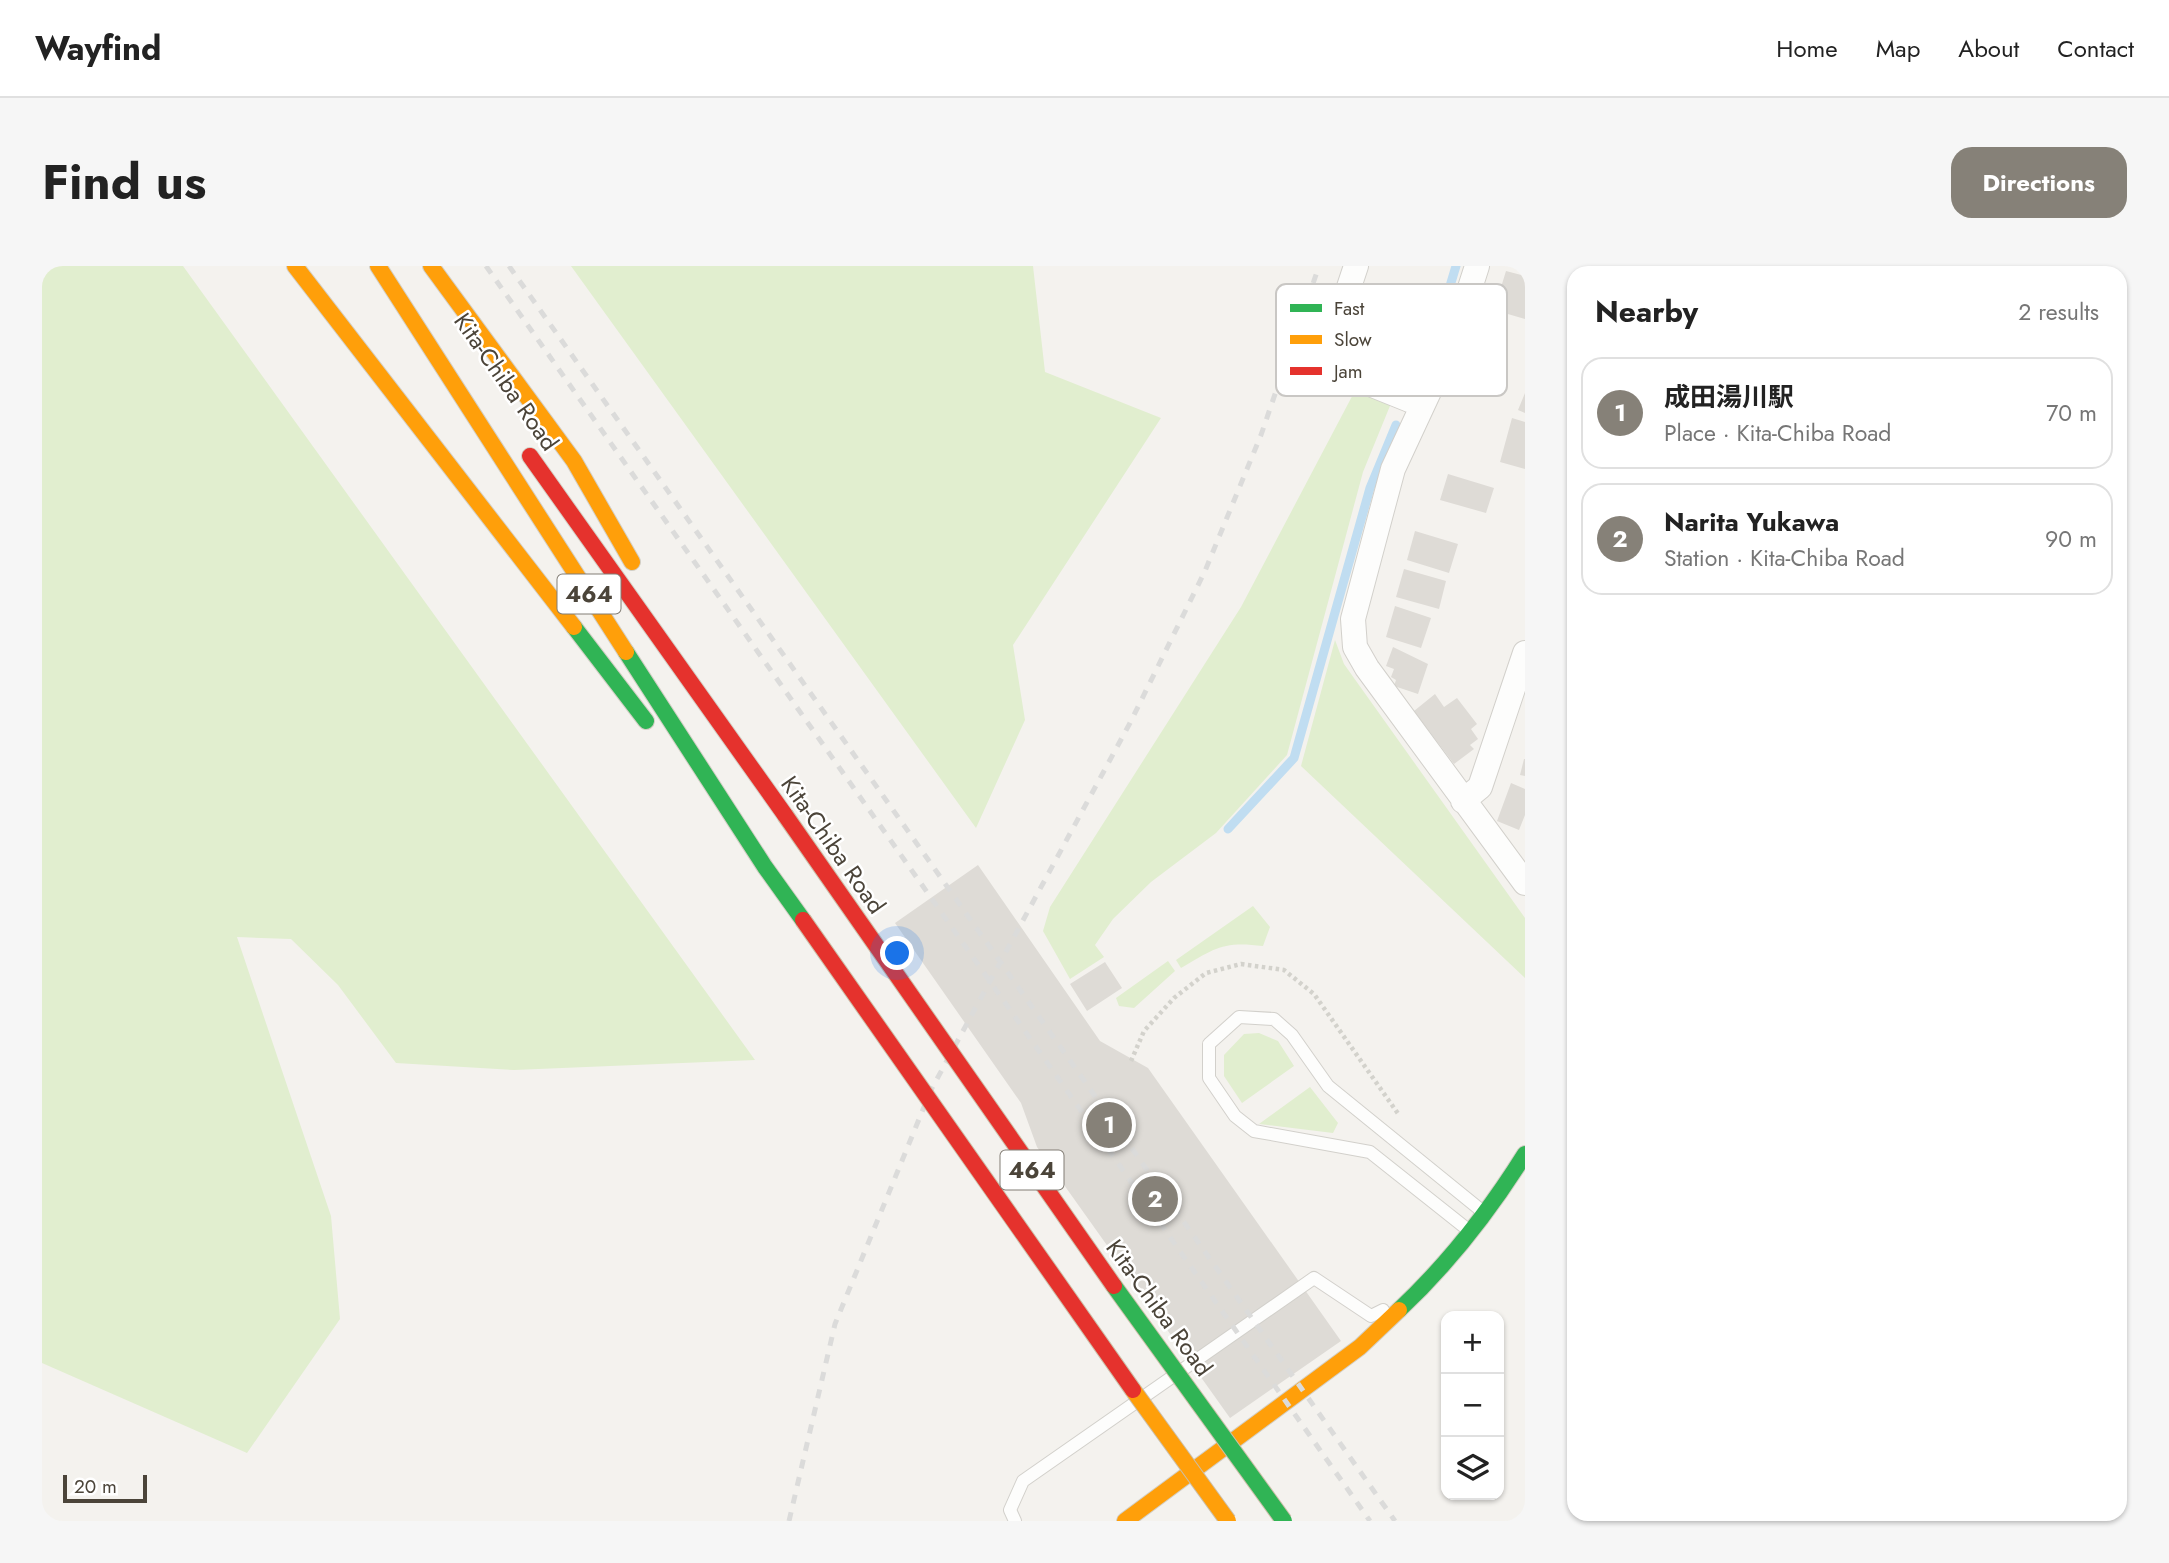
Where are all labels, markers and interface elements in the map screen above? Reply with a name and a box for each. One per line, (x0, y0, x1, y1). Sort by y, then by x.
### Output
text: Wayfind (35, 25, 161, 72)
text: Home (1776, 31, 1838, 66)
text: Map (1876, 31, 1920, 66)
text: About (1958, 31, 2019, 66)
text: Contact (2057, 31, 2134, 66)
text: Find us (42, 147, 206, 217)
button: Directions (1951, 147, 2127, 218)
legend (1276, 284, 1507, 396)
text: Nearby (1595, 290, 1698, 333)
text: Fast (1334, 295, 1365, 322)
text: 2 results (2018, 295, 2099, 329)
street label: Kita-Chiba Road (446, 305, 567, 458)
text: Slow (1334, 326, 1372, 353)
text: Jam (1331, 358, 1363, 385)
text: 成田湯川駅 (1664, 378, 1794, 416)
text: 1 (1614, 396, 1626, 430)
text: 70 m (2046, 396, 2097, 430)
text: Place · Kita-Chiba Road (1664, 416, 1891, 450)
text: Narita Yukawa (1664, 503, 1839, 541)
text: 2 (1612, 522, 1628, 556)
text: 90 m (2045, 522, 2097, 556)
text: Station · Kita-Chiba Road (1664, 541, 1905, 575)
road number: 464 (558, 574, 620, 614)
street label: Kita-Chiba Road (773, 768, 894, 921)
your location (880, 936, 914, 970)
pin: 1 (1086, 1099, 1132, 1151)
road number: 464 (1000, 1150, 1063, 1189)
pin: 2 (1132, 1173, 1178, 1225)
street label: Kita-Chiba Road (1098, 1232, 1221, 1383)
map controls (1441, 1311, 1504, 1500)
button: + (1441, 1311, 1504, 1374)
button: − (1441, 1374, 1504, 1437)
button: layers (1441, 1437, 1504, 1500)
scale bar (63, 1472, 147, 1504)
text: 20 m (74, 1473, 117, 1500)

